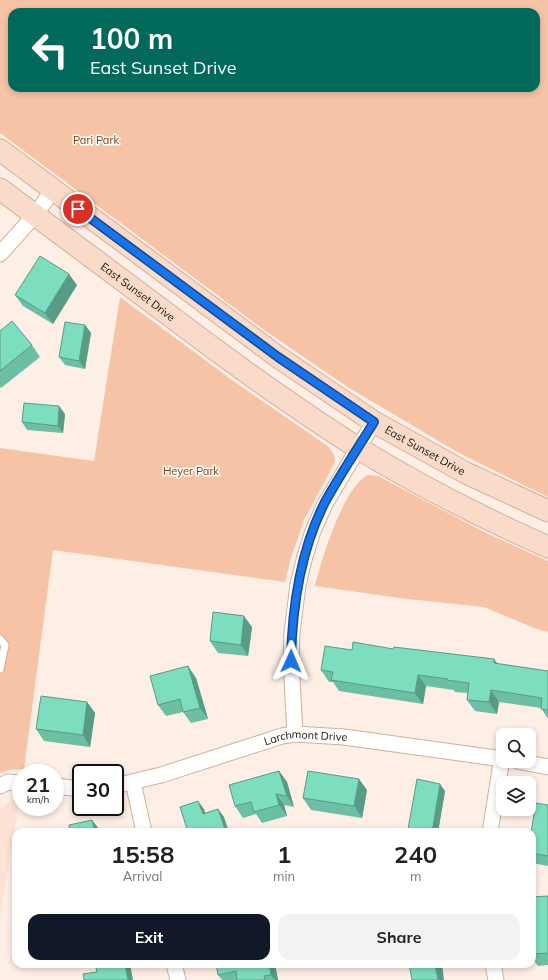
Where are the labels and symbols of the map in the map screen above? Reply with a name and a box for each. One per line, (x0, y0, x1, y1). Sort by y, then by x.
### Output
park label: Pari Park (73, 133, 119, 147)
pin (61, 192, 95, 226)
street label: East Sunset Drive (98, 259, 178, 324)
street label: East Sunset Drive (383, 423, 468, 478)
park label: Heyer Park (163, 464, 219, 478)
position arrow (270, 640, 312, 682)
street label: Larchmont Drive (262, 727, 348, 748)
speed limit sign: 30 (72, 764, 124, 816)

